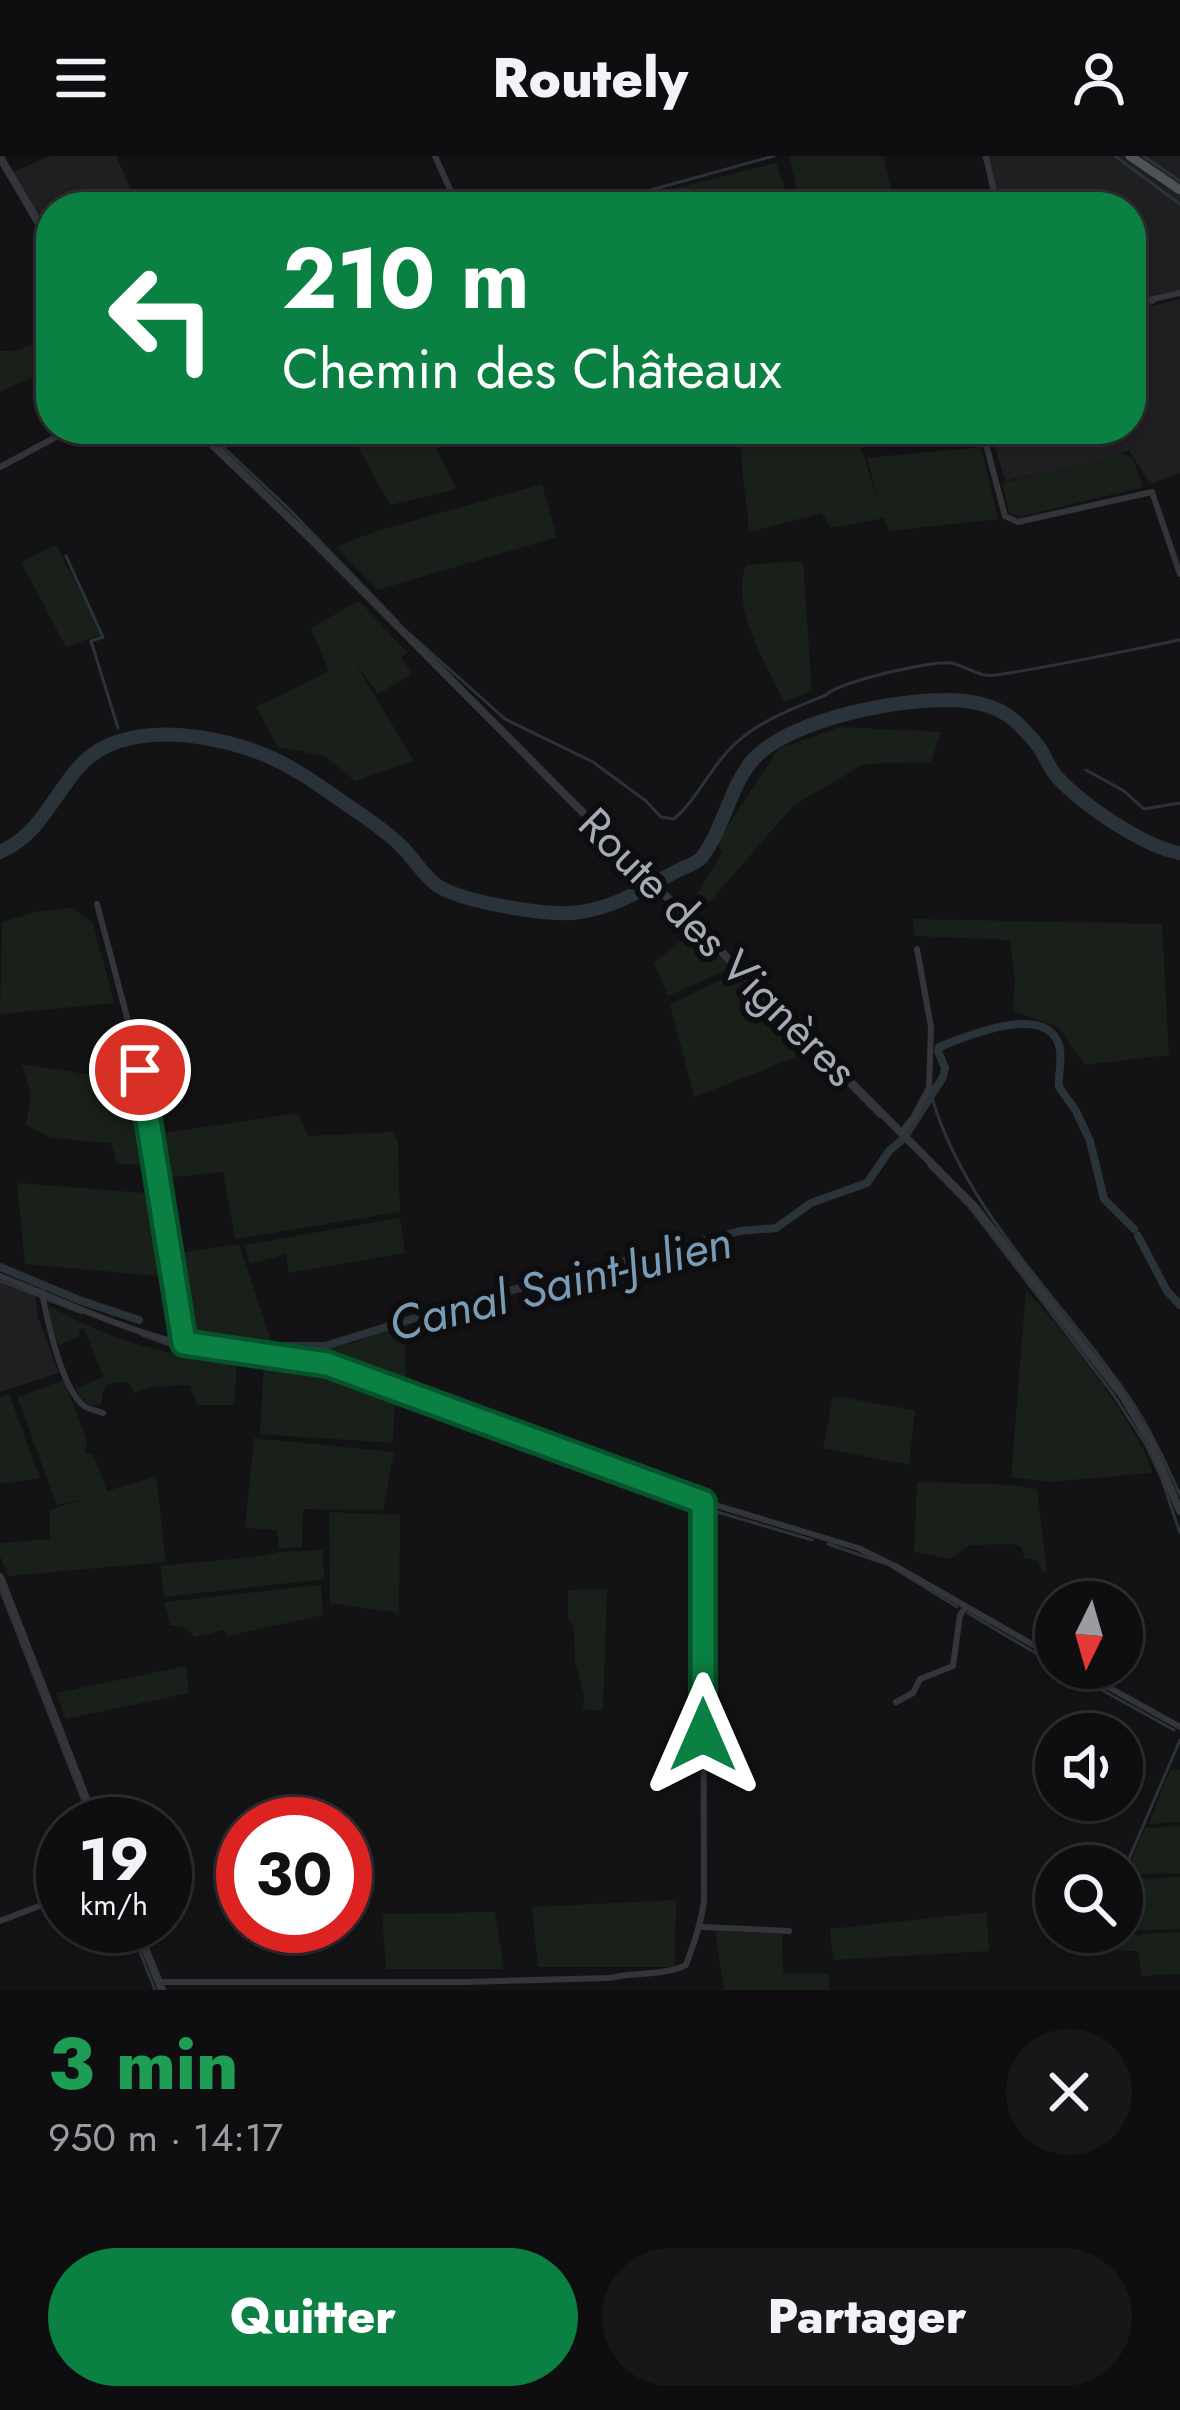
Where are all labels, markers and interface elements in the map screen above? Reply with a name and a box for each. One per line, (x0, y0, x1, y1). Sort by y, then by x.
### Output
text: Routely (492, 39, 688, 117)
icon: menu (48, 45, 114, 111)
icon: person (1066, 45, 1132, 111)
text: 210 m (282, 218, 530, 340)
icon: left (84, 240, 240, 396)
text: Chemin des Châteaux (282, 330, 782, 408)
street label: Route des Vignères (564, 793, 872, 1101)
pin (89, 1019, 191, 1121)
icon: arrive (107, 1037, 173, 1103)
water label: Canal Saint-Julien (381, 1207, 739, 1359)
north arrow (1035, 1581, 1143, 1689)
map controls (1035, 1581, 1143, 1953)
position arrow (640, 1672, 766, 1798)
button: sound (1035, 1713, 1143, 1821)
speed limit sign: 30 (216, 1797, 372, 1953)
text: 19 (79, 1816, 149, 1903)
button: search (1035, 1845, 1143, 1953)
text: km/h (80, 1883, 148, 1926)
text: 3 min (48, 2012, 239, 2116)
button: close (1006, 2029, 1132, 2155)
text: 950 m · 14:17 (48, 2109, 283, 2166)
button: Quitter (48, 2248, 578, 2386)
button: Partager (602, 2248, 1132, 2386)

